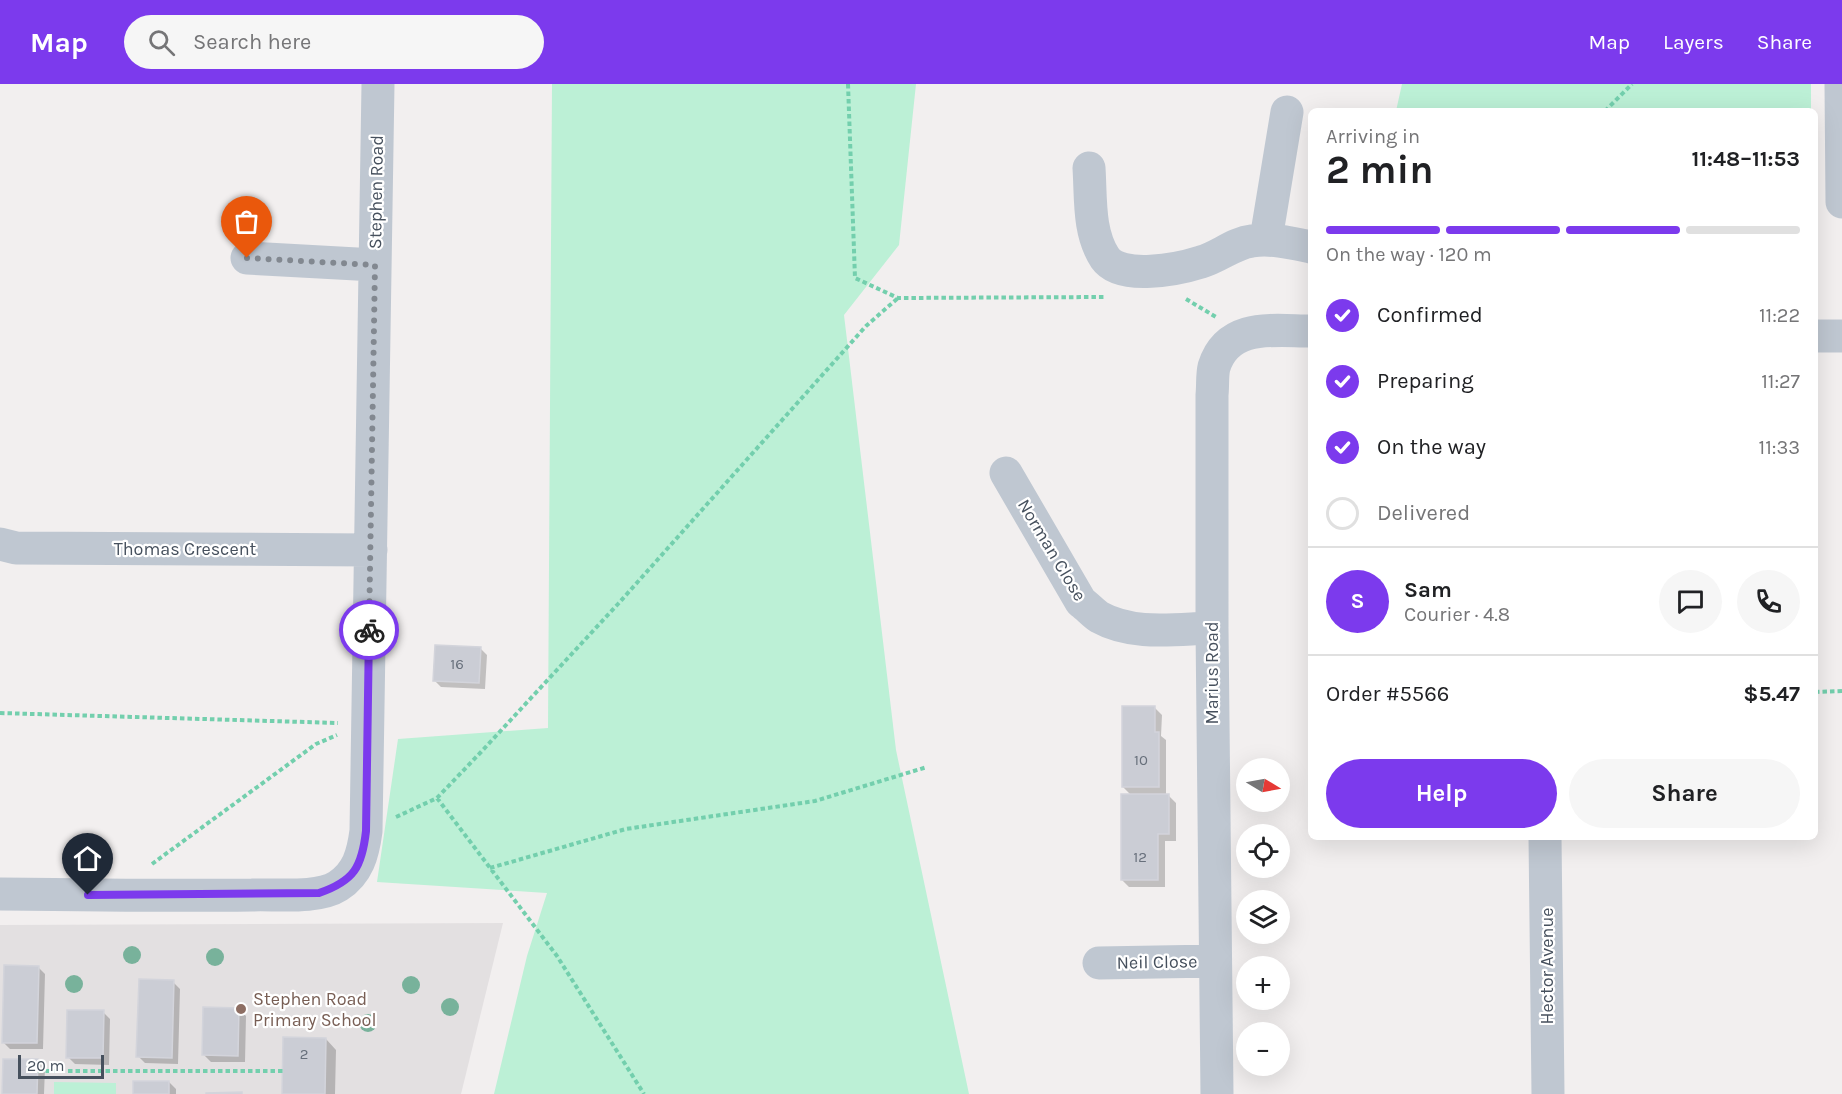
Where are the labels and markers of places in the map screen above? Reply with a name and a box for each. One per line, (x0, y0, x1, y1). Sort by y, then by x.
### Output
pin (221, 196, 272, 258)
pin (62, 833, 113, 895)
place label: Stephen Road Primary School (253, 988, 377, 1031)
marker: Stephen Road Primary School (234, 1002, 248, 1016)

